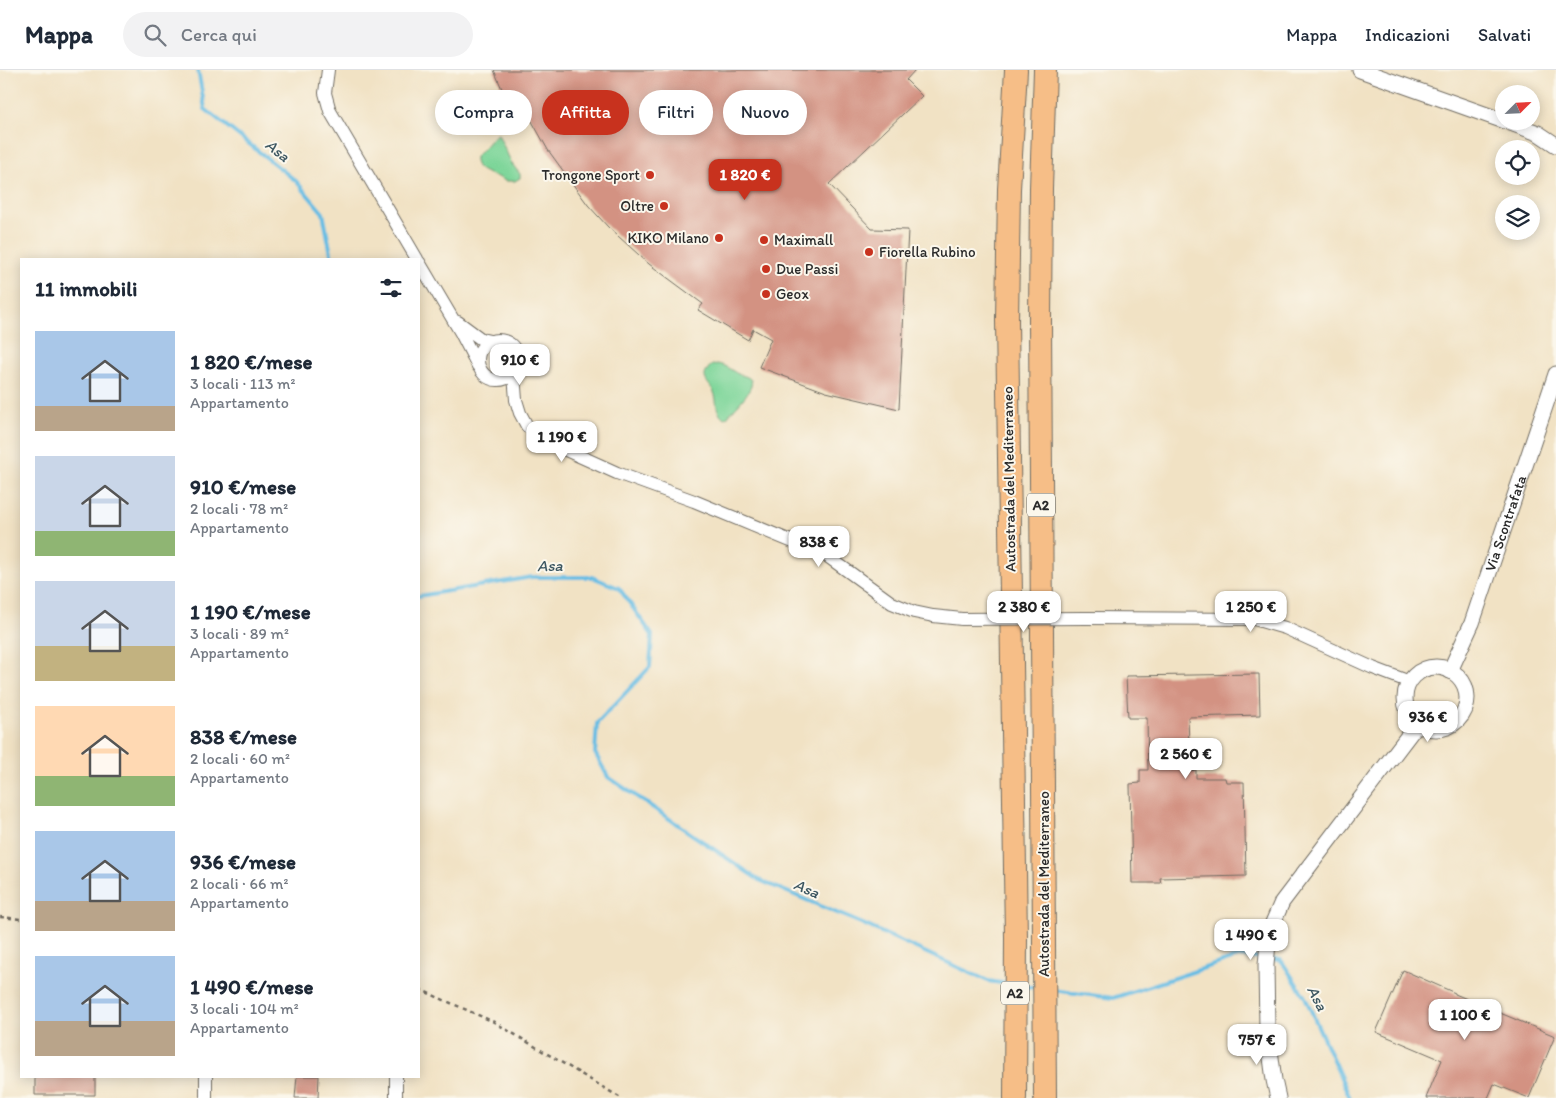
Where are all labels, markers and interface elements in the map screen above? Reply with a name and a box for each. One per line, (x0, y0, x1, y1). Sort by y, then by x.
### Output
search box (123, 12, 473, 57)
text: Mappa (25, 20, 93, 49)
icon: search (141, 21, 169, 49)
text: Cerca qui (181, 23, 257, 46)
text: Mappa (1286, 24, 1337, 46)
text: Indicazioni (1365, 24, 1450, 46)
text: Salvati (1478, 24, 1531, 46)
north arrow (1495, 85, 1540, 130)
map controls (1495, 85, 1540, 240)
chip: Compra (435, 90, 532, 135)
chip: Affitta (542, 90, 629, 135)
chip: Filtri (639, 90, 713, 135)
chip: Nuovo (723, 90, 807, 135)
water label: Asa (262, 135, 294, 166)
button: locate (1495, 140, 1540, 185)
pin: 1 820 € (699, 158, 791, 201)
text: 1 820 € (720, 165, 770, 184)
place label: Trongone Sport (542, 166, 640, 184)
marker: Trongone Sport (644, 169, 656, 181)
button: layers (1495, 195, 1540, 240)
place label: Oltre (620, 197, 654, 215)
marker: Oltre (658, 200, 670, 212)
place label: KIKO Milano (627, 229, 709, 247)
place label: Maximall (774, 231, 834, 249)
marker: KIKO Milano (713, 232, 725, 244)
marker: Maximall (758, 234, 770, 246)
place label: Fiorella Rubino (879, 243, 976, 261)
marker: Fiorella Rubino (863, 246, 875, 258)
place label: Due Passi (776, 260, 838, 278)
marker: Due Passi (760, 263, 772, 275)
icon: filters (377, 274, 405, 302)
text: 11 immobili (35, 276, 137, 301)
place label: Geox (776, 285, 809, 303)
marker: Geox (760, 288, 772, 300)
pin: 910 € (485, 344, 555, 386)
text: 1 820 €/mese (190, 349, 313, 374)
text: 910 € (501, 350, 539, 369)
icon: home (75, 351, 135, 411)
text: 3 locali · 113 m² (190, 374, 295, 393)
street label: Autostrada del Mediterraneo (998, 386, 1020, 572)
text: Appartamento (190, 393, 289, 412)
pin: 1 190 € (516, 420, 608, 463)
text: 1 190 € (537, 427, 587, 446)
street label: Via Scontrafata (1481, 473, 1530, 574)
text: 910 €/mese (190, 474, 296, 499)
icon: home (75, 476, 135, 536)
road number: A2 (1027, 494, 1055, 516)
text: 2 locali · 78 m² (190, 499, 288, 518)
text: Appartamento (190, 518, 289, 537)
pin: 838 € (784, 526, 854, 568)
text: 838 € (800, 532, 839, 551)
water label: Asa (537, 556, 564, 575)
pin: 2 380 € (978, 590, 1070, 633)
pin: 1 250 € (1205, 590, 1297, 633)
text: 2 380 € (998, 597, 1050, 616)
text: 1 250 € (1226, 597, 1276, 616)
text: 1 190 €/mese (190, 599, 311, 624)
icon: home (75, 601, 135, 661)
text: 3 locali · 89 m² (190, 624, 289, 643)
text: Appartamento (190, 643, 289, 662)
pin: 936 € (1393, 700, 1463, 743)
text: 936 € (1409, 707, 1447, 726)
text: 838 €/mese (190, 724, 297, 749)
icon: home (75, 726, 135, 786)
pin: 2 560 € (1140, 738, 1232, 780)
text: 2 560 € (1160, 744, 1212, 763)
text: 2 locali · 60 m² (190, 749, 290, 768)
text: Appartamento (190, 768, 289, 787)
street label: Autostrada del Mediterraneo (1035, 791, 1053, 977)
text: 936 €/mese (190, 849, 296, 874)
icon: home (75, 851, 135, 911)
text: 2 locali · 66 m² (190, 874, 289, 893)
water label: Asa (791, 875, 823, 903)
text: Appartamento (190, 893, 289, 912)
pin: 1 490 € (1205, 918, 1297, 961)
text: 1 490 € (1225, 925, 1277, 944)
text: 1 490 €/mese (190, 974, 314, 999)
icon: home (75, 976, 135, 1036)
road number: A2 (1001, 981, 1029, 1004)
water label: Asa (1303, 982, 1332, 1015)
pin: 1 100 € (1419, 998, 1511, 1041)
text: 3 locali · 104 m² (190, 999, 299, 1018)
text: 1 100 € (1440, 1005, 1490, 1024)
text: Appartamento (190, 1018, 289, 1037)
pin: 757 € (1222, 1024, 1292, 1066)
text: 757 € (1238, 1030, 1276, 1049)

